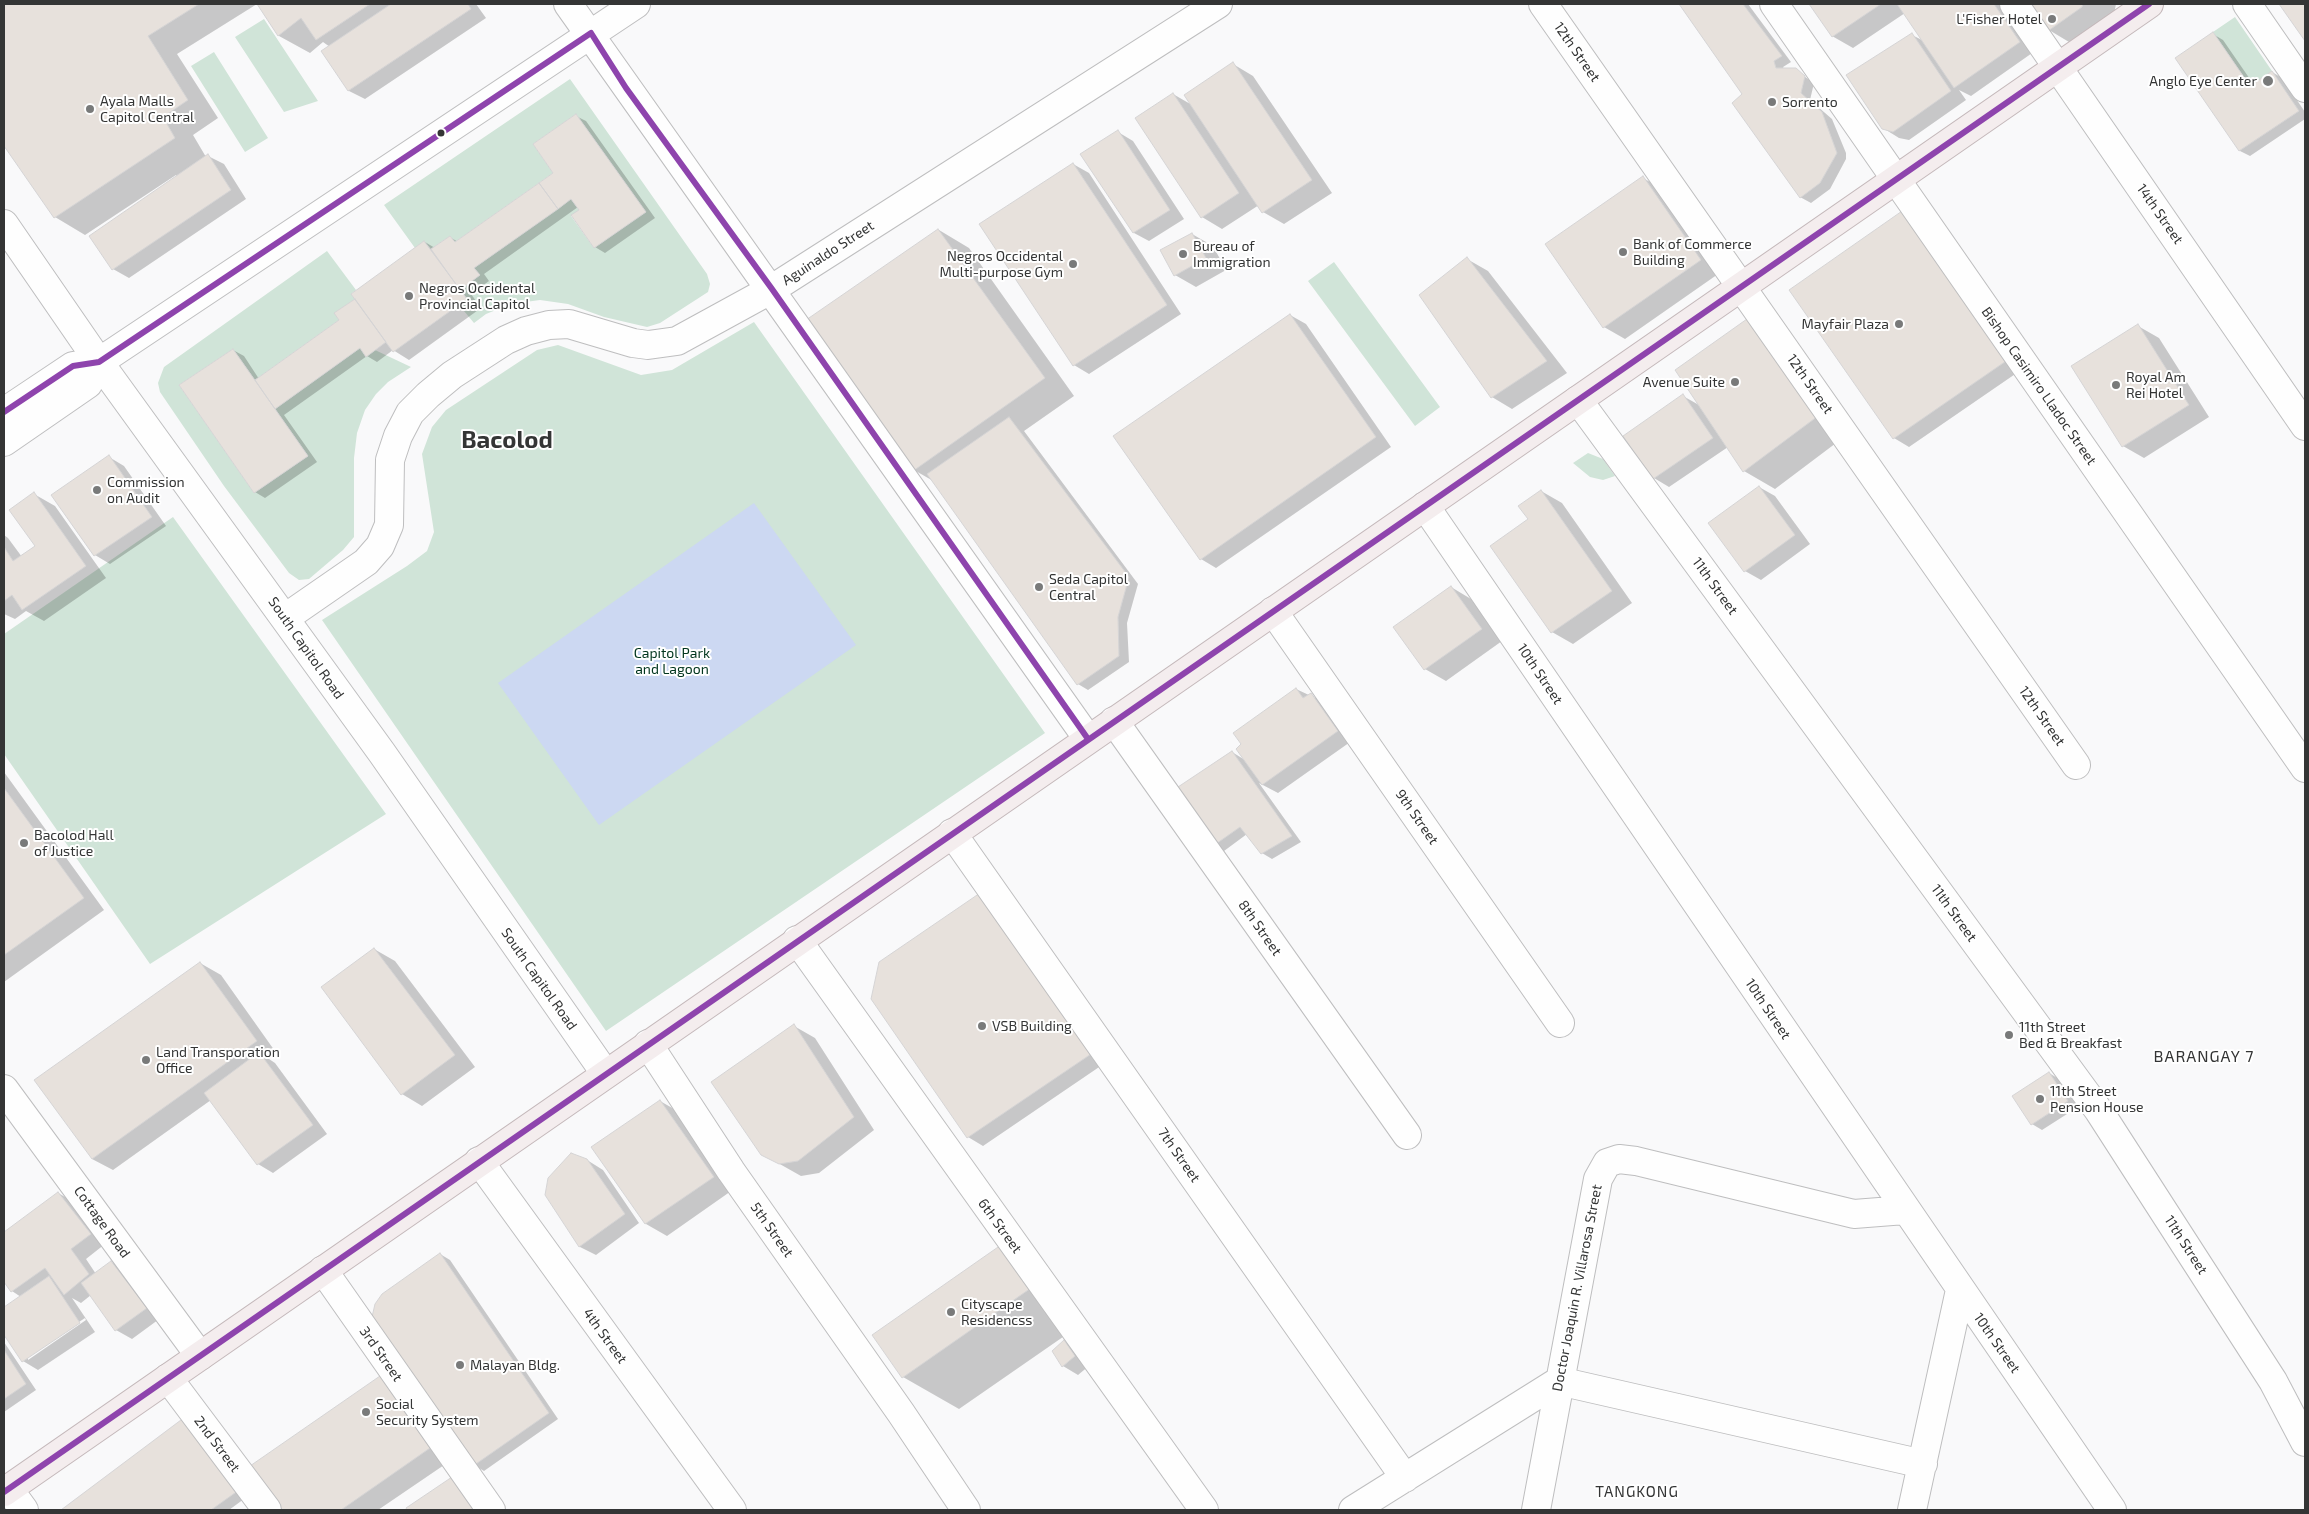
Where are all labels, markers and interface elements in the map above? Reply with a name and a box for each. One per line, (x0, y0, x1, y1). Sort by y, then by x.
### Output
place label: L'Fisher Hotel (1956, 11, 2042, 27)
marker: L'Fisher Hotel (2046, 13, 2058, 25)
street label: 12th Street (1550, 19, 1604, 85)
place label: Anglo Eye Center (2149, 73, 2257, 89)
marker: Anglo Eye Center (2261, 74, 2275, 88)
place label: Ayala Malls Capitol Central (100, 93, 194, 125)
place label: Sorrento (1782, 94, 1838, 110)
marker: Sorrento (1766, 96, 1778, 108)
marker: Ayala Malls Capitol Central (84, 103, 96, 115)
unlabelled marker (436, 128, 446, 138)
street label: 14th Street (2133, 181, 2187, 247)
street label: Aguinaldo Street (779, 217, 877, 289)
place label: Bank of Commerce Building (1633, 236, 1752, 268)
place label: Bureau of Immigration (1193, 238, 1271, 270)
marker: Bank of Commerce Building (1617, 246, 1629, 258)
place label: Negros Occidental Multi-purpose Gym (940, 248, 1063, 280)
marker: Bureau of Immigration (1177, 248, 1189, 260)
marker: Negros Occidental Multi-purpose Gym (1067, 258, 1079, 270)
place label: Negros Occidental Provincial Capitol (419, 280, 535, 312)
marker: Negros Occidental Provincial Capitol (403, 290, 415, 302)
street label: Bishop Casimiro Lladoc Street (1978, 304, 2100, 468)
place label: Mayfair Plaza (1801, 316, 1889, 332)
marker: Mayfair Plaza (1893, 318, 1905, 330)
street label: 12th Street (1783, 351, 1837, 417)
place label: Royal Am Rei Hotel (2126, 369, 2186, 402)
place label: Avenue Suite (1643, 374, 1725, 390)
marker: Avenue Suite (1729, 376, 1741, 388)
marker: Royal Am Rei Hotel (2110, 379, 2122, 391)
district label: Bacolod (461, 426, 553, 454)
place label: Commission on Audit (107, 474, 185, 507)
marker: Commission on Audit (91, 484, 103, 496)
street label: 11th Street (1689, 554, 1741, 618)
place label: Seda Capitol Central (1049, 571, 1128, 604)
marker: Seda Capitol Central (1033, 581, 1045, 593)
street label: South Capitol Road (265, 594, 347, 702)
street label: 10th Street (1514, 640, 1566, 708)
park label: Capitol Park and Lagoon (634, 645, 710, 678)
street label: 12th Street (2015, 683, 2069, 749)
street label: 9th Street (1392, 786, 1442, 848)
place label: Bacolod Hall of Justice (34, 827, 114, 860)
marker: Bacolod Hall of Justice (18, 837, 30, 849)
street label: 11th Street (1928, 881, 1980, 945)
street label: 8th Street (1235, 897, 1285, 959)
street label: South Capitol Road (498, 925, 580, 1033)
street label: 10th Street (1742, 975, 1794, 1043)
place label: VSB Building (992, 1018, 1072, 1034)
place label: 11th Street Bed & Breakfast (2019, 1019, 2122, 1052)
marker: VSB Building (976, 1020, 988, 1032)
marker: 11th Street Bed & Breakfast (2003, 1029, 2015, 1041)
place label: Land Transporation Office (156, 1044, 280, 1076)
district label: BARANGAY 7 (2152, 1047, 2256, 1067)
marker: Land Transporation Office (140, 1054, 152, 1066)
place label: 11th Street Pension House (2050, 1083, 2144, 1116)
marker: 11th Street Pension House (2034, 1093, 2046, 1105)
street label: 7th Street (1154, 1125, 1204, 1185)
street label: Cottage Road (70, 1183, 134, 1261)
street label: Doctor Joaquin R. Villarosa Street (1549, 1183, 1605, 1393)
street label: 6th Street (975, 1195, 1025, 1257)
street label: 5th Street (747, 1199, 797, 1261)
street label: 11th Street (2161, 1212, 2211, 1278)
place label: Cityscape Residencss (961, 1296, 1032, 1328)
street label: 4th Street (579, 1305, 631, 1367)
marker: Cityscape Residencss (945, 1306, 957, 1318)
street label: 10th Street (1970, 1310, 2024, 1376)
street label: 3rd Street (356, 1323, 406, 1385)
place label: Malayan Bldg. (470, 1357, 560, 1373)
marker: Malayan Bldg. (454, 1359, 466, 1371)
place label: Social Security System (376, 1396, 479, 1428)
marker: Social Security System (360, 1406, 372, 1418)
street label: 2nd Street (190, 1413, 244, 1475)
district label: TANGKONG (1594, 1483, 1680, 1501)

